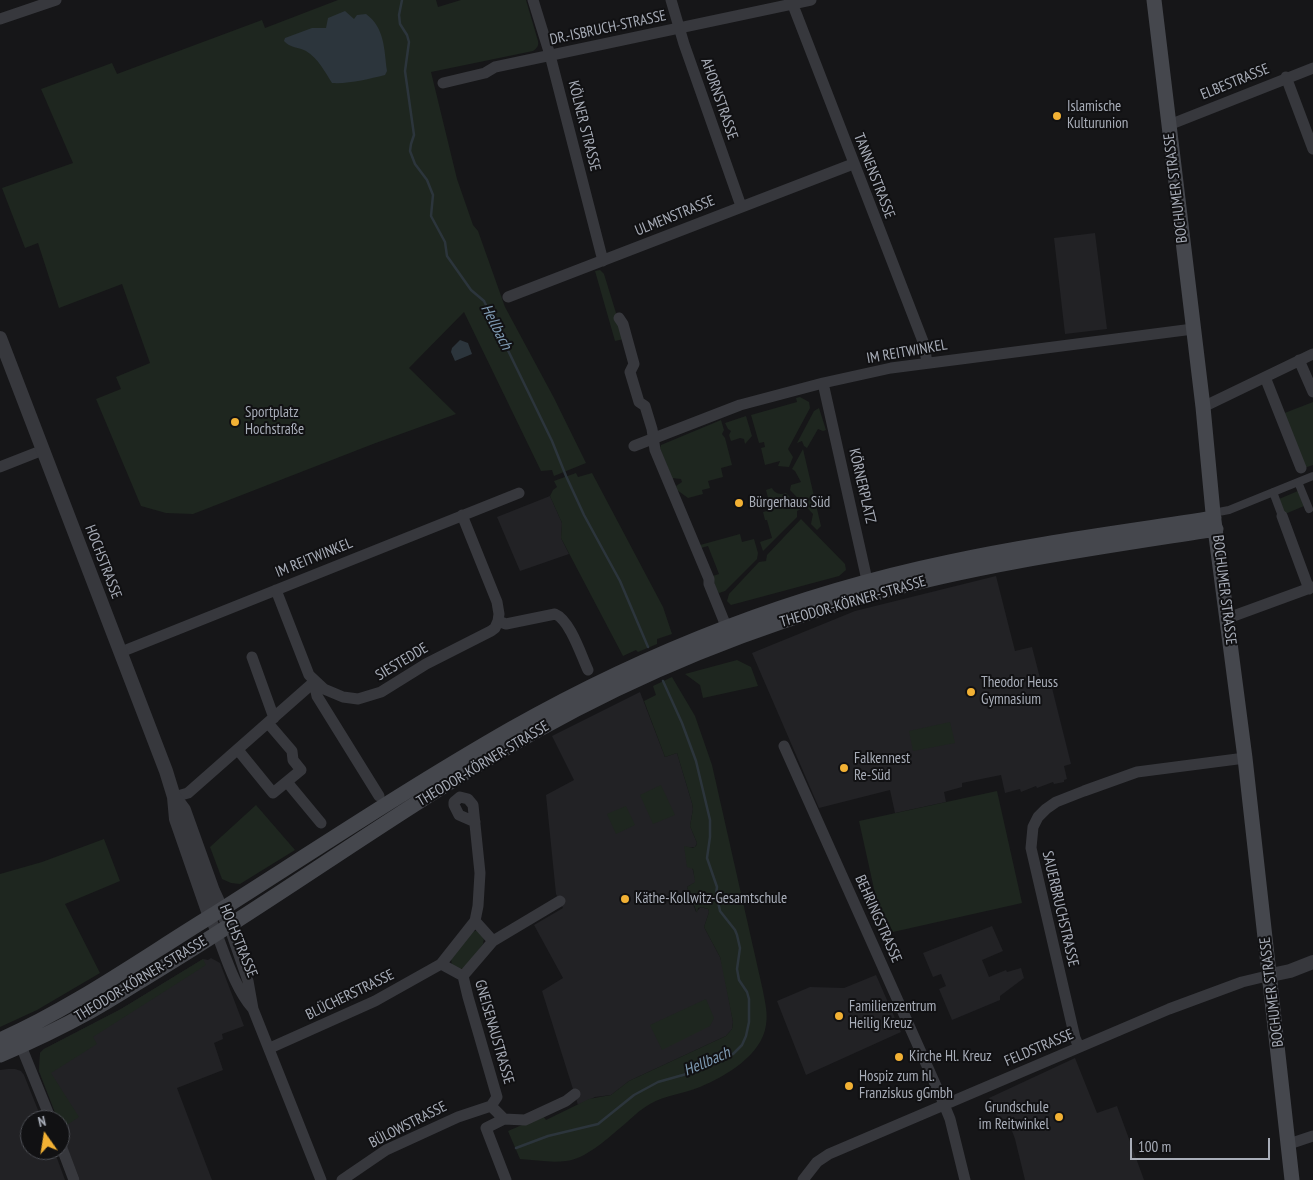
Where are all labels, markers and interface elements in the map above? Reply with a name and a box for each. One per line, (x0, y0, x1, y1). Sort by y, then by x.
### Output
street label: DR.-ISBRUCH-STRASSE (548, 7, 668, 49)
street label: AHORNSTRASSE (697, 56, 741, 142)
street label: ELBESTRASSE (1198, 60, 1272, 104)
street label: KÖLNER STRASSE (564, 79, 604, 173)
place label: Islamische Kulturunion (1067, 98, 1128, 133)
marker: Islamische Kulturunion (1051, 110, 1063, 122)
street label: TANNENSTRASSE (849, 131, 899, 221)
street label: BOCHUMER STRASSE (1160, 132, 1192, 244)
street label: ULMENSTRASSE (632, 192, 718, 240)
water label: Hellbach (476, 301, 516, 353)
street label: IM REITWINKEL (865, 336, 949, 368)
place label: Sportplatz Hochstraße (245, 404, 304, 439)
marker: Sportplatz Hochstraße (229, 416, 241, 428)
street label: KÖRNERPLATZ (845, 447, 879, 525)
place label: Bürgerhaus Süd (749, 494, 830, 512)
marker: Bürgerhaus Süd (733, 497, 745, 509)
street label: HOCHSTRASSE (81, 523, 125, 601)
street label: IM REITWINKEL (273, 534, 355, 582)
street label: BOCHUMER STRASSE (1208, 534, 1240, 646)
street label: THEODOR-KÖRNER-STRASSE (778, 573, 928, 631)
street label: SIESTEDDE (372, 639, 432, 685)
place label: Theodor Heuss Gymnasium (981, 674, 1058, 709)
marker: Theodor Heuss Gymnasium (965, 686, 977, 698)
street label: THEODOR-KÖRNER-STRASSE (414, 717, 552, 811)
place label: Falkennest Re-Süd (854, 750, 910, 785)
marker: Falkennest Re-Süd (838, 762, 850, 774)
street label: SAUERBRUCHSTRASSE (1038, 849, 1082, 969)
street label: BEHRINGSTRASSE (851, 872, 905, 966)
place label: Käthe-Kollwitz-Gesamtschule (635, 890, 787, 908)
marker: Käthe-Kollwitz-Gesamtschule (619, 893, 631, 905)
street label: HOCHSTRASSE (215, 902, 261, 980)
street label: THEODOR-KÖRNER-STRASSE (72, 932, 210, 1026)
street label: BOCHUMER STRASSE (1256, 936, 1288, 1048)
street label: BLÜCHERSTRASSE (303, 966, 397, 1024)
street label: GNEISENAUSTRASSE (471, 978, 517, 1086)
place label: Familienzentrum Heilig Kreuz (849, 998, 936, 1033)
marker: Familienzentrum Heilig Kreuz (833, 1010, 845, 1022)
street label: FELDSTRASSE (1002, 1025, 1076, 1071)
water label: Hellbach (681, 1043, 733, 1081)
place label: Kirche Hl. Kreuz (909, 1048, 992, 1066)
marker: Kirche Hl. Kreuz (893, 1051, 905, 1063)
place label: Hospiz zum hl. Franziskus gGmbh (859, 1068, 953, 1103)
marker: Hospiz zum hl. Franziskus gGmbh (843, 1080, 855, 1092)
street label: BÜLOWSTRASSE (366, 1098, 450, 1152)
place label: Grundschule im Reitwinkel (979, 1099, 1049, 1134)
north arrow (20, 1110, 70, 1160)
marker: Grundschule im Reitwinkel (1053, 1111, 1065, 1123)
text: N (36, 1112, 48, 1131)
scale bar (1133, 1128, 1273, 1160)
text: 100 m (1138, 1137, 1171, 1156)

